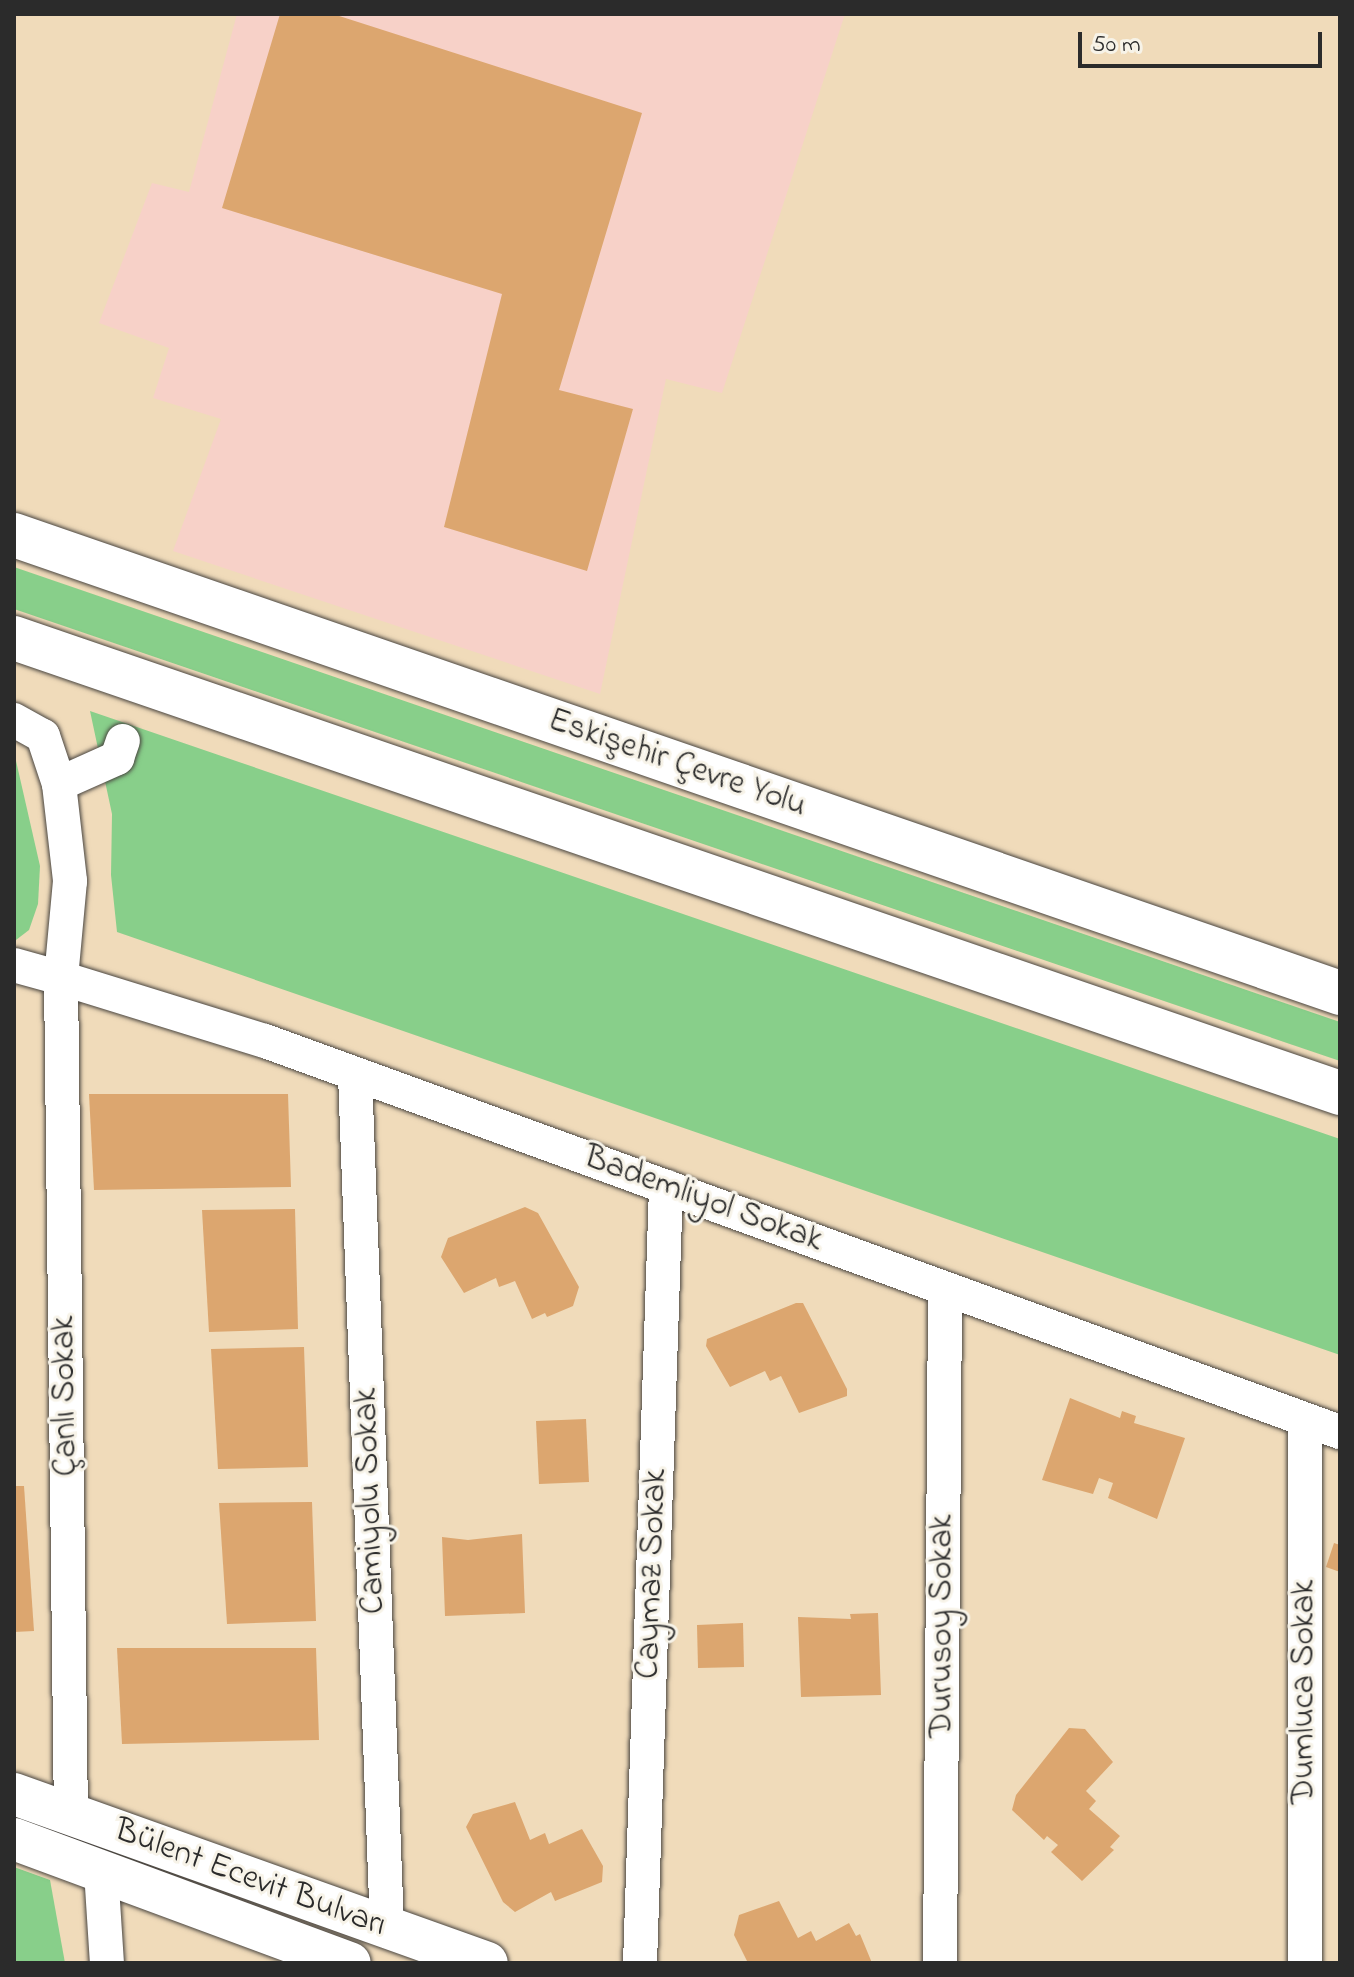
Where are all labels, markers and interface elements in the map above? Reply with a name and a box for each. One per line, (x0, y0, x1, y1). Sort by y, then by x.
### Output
scale bar (1082, 16, 1326, 66)
text: 50 m (1092, 28, 1141, 63)
street label: Eskişehir Çevre Yolu (543, 701, 811, 827)
street label: Bademliyol Sokak (578, 1138, 828, 1262)
street label: Çanlı Sokak (44, 1315, 88, 1477)
street label: Camiyolu Sokak (347, 1387, 395, 1615)
street label: Caymaz Sokak (629, 1468, 677, 1680)
street label: Durusoy Sokak (923, 1514, 963, 1738)
street label: Dumluca Sokak (1285, 1580, 1325, 1804)
street label: Bülent Ecevit Bulvarı (109, 1811, 391, 1947)

